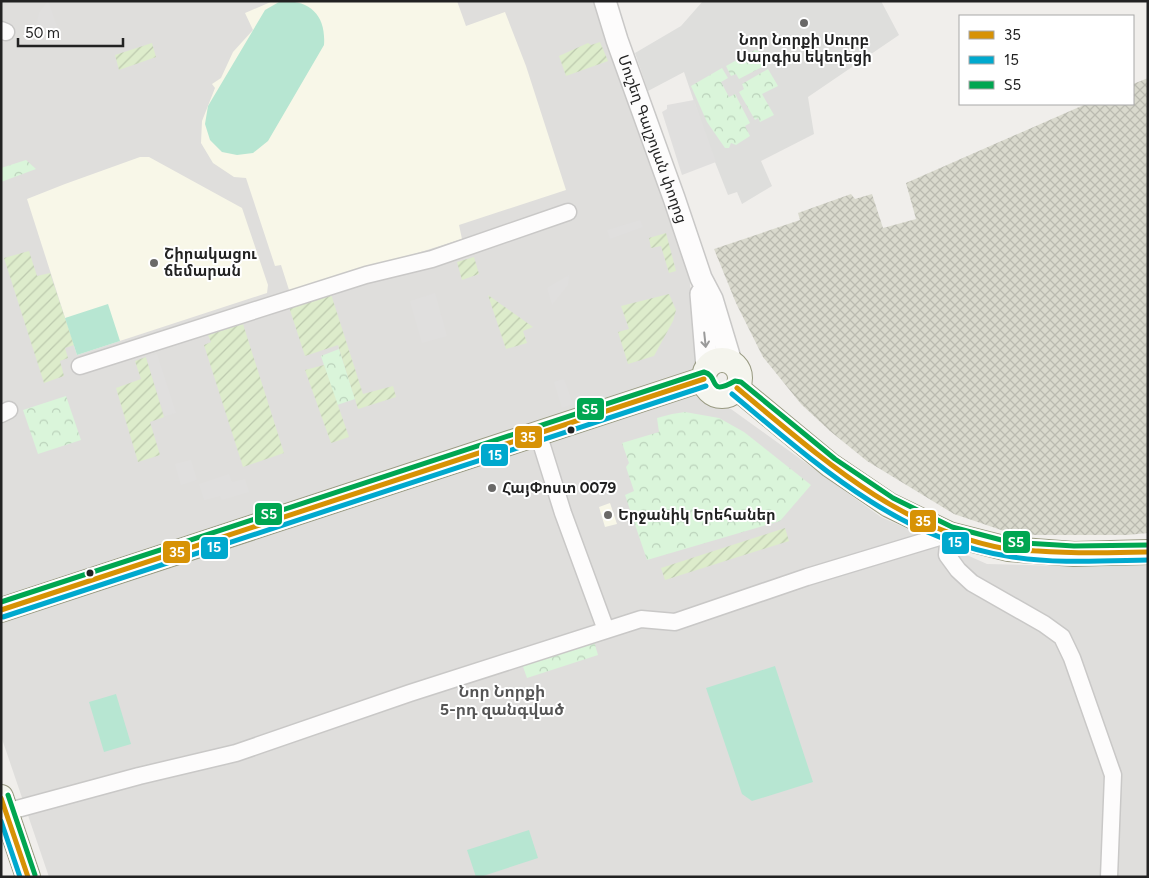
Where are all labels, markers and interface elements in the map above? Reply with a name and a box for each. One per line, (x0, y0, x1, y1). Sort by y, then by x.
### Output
scale bar (18, 15, 122, 47)
legend (959, 15, 1134, 105)
marker: Նոր Նորքի Սուրբ Սարգիս եկեղեցի (798, 17, 810, 29)
text: 50 m (25, 24, 60, 42)
text: 35 (1004, 26, 1021, 44)
place label: Նոր Նորքի Սուրբ Սարգիս եկեղեցի (736, 31, 872, 66)
text: 15 (1004, 51, 1019, 69)
street label: Մուշեղ Գալշոյան փողոց (614, 52, 691, 226)
text: Տ5 (1004, 76, 1021, 94)
place label: Շիրակացու ճեմարան (164, 245, 257, 280)
marker: Շիրակացու ճեմարան (148, 257, 160, 269)
one-way arrow (700, 332, 710, 348)
line badge: Տ5 (576, 397, 605, 421)
text: Տ5 (582, 401, 598, 418)
line badge: 35 (514, 425, 543, 449)
unlabelled marker (566, 425, 576, 435)
text: 35 (520, 429, 536, 446)
line badge: 15 (480, 443, 509, 467)
text: 15 (488, 447, 502, 464)
place label: ՀայՓոստ 0079 (502, 479, 617, 497)
marker: ՀայՓոստ 0079 (486, 482, 498, 494)
line badge: Տ5 (254, 502, 283, 526)
text: Տ5 (261, 506, 277, 523)
place label: Երջանիկ Երեհաներ (618, 506, 776, 524)
marker: Երջանիկ Երեհաներ (602, 509, 614, 521)
line badge: 35 (909, 509, 937, 533)
text: 35 (915, 513, 931, 530)
line badge: Տ5 (1002, 530, 1031, 554)
line badge: 15 (941, 531, 970, 555)
text: 15 (948, 534, 962, 551)
text: Տ5 (1008, 534, 1024, 551)
line badge: 15 (200, 536, 229, 560)
text: 15 (207, 539, 221, 556)
line badge: 35 (162, 540, 191, 564)
text: 35 (169, 544, 185, 561)
unlabelled marker (85, 568, 95, 578)
district label: Նոր Նորքի 5-րդ զանգված (440, 682, 564, 719)

